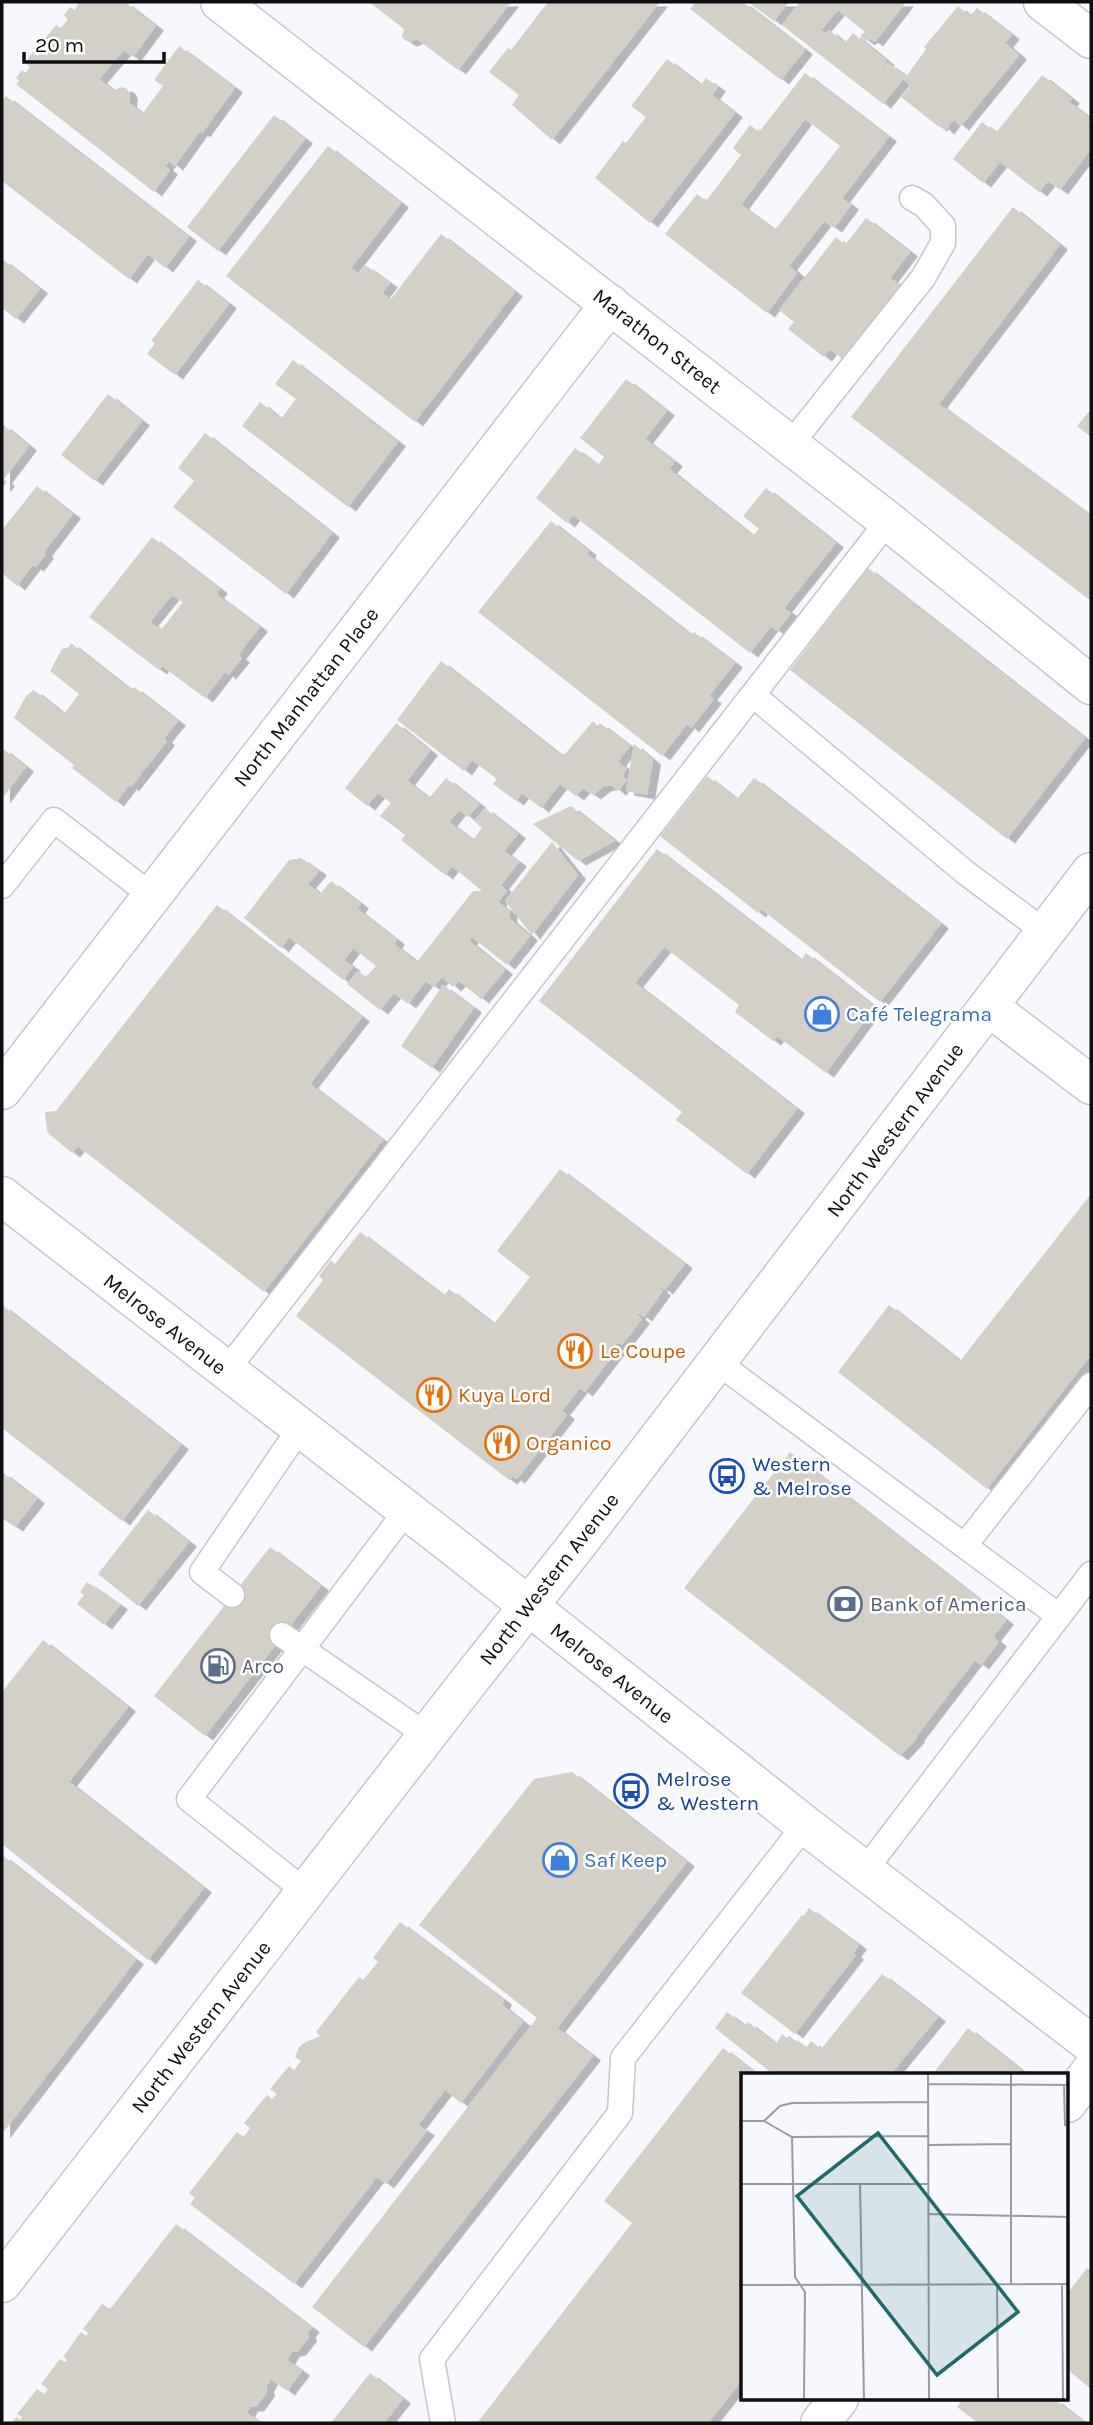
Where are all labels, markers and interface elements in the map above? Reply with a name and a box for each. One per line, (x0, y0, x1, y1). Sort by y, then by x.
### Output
scale bar (24, 21, 164, 65)
text: 20 m (35, 33, 84, 57)
street label: Marathon Street (588, 284, 726, 398)
street label: North Manhattan Place (229, 603, 383, 791)
shop icon: Café Telegrama (803, 995, 841, 1033)
place label: Café Telegrama (846, 1002, 992, 1026)
street label: North Western Avenue (822, 1038, 968, 1222)
street label: Melrose Avenue (99, 1269, 231, 1379)
restaurant icon: Le Coupe (556, 1332, 594, 1370)
place label: Le Coupe (600, 1339, 686, 1363)
restaurant icon: Kuya Lord (415, 1376, 453, 1414)
place label: Kuya Lord (458, 1383, 551, 1407)
restaurant icon: Organico (483, 1424, 521, 1462)
place label: Organico (526, 1431, 611, 1455)
place label: Western & Melrose (752, 1452, 852, 1500)
bus stop icon: Western & Melrose (708, 1457, 746, 1495)
street label: North Western Avenue (474, 1488, 624, 1670)
bank icon: Bank of America (826, 1585, 864, 1623)
place label: Bank of America (870, 1592, 1027, 1616)
street label: Melrose Avenue (546, 1618, 678, 1728)
fuel station icon: Arco (199, 1647, 237, 1685)
place label: Arco (242, 1654, 284, 1678)
place label: Melrose & Western (656, 1767, 759, 1815)
bus stop icon: Melrose & Western (612, 1772, 650, 1810)
shop icon: Saf Keep (541, 1841, 579, 1879)
place label: Saf Keep (584, 1848, 667, 1872)
street label: North Western Avenue (126, 1936, 276, 2118)
inset map (741, 2073, 1068, 2400)

